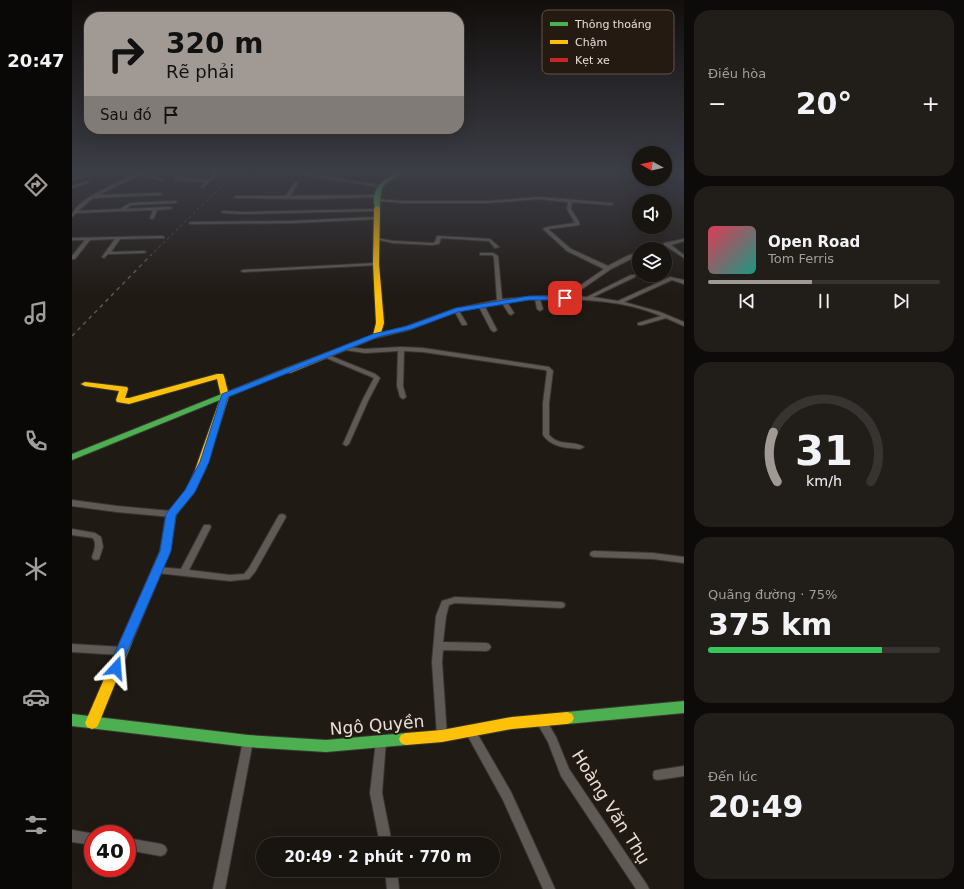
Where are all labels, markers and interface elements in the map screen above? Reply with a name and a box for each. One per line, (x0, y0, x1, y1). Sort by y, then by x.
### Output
legend (542, 10, 674, 74)
text: Thông thoáng (574, 18, 652, 31)
text: 320 m (166, 27, 263, 60)
icon: right (100, 28, 152, 80)
text: Chậm (575, 36, 607, 49)
text: 20:47 (7, 50, 65, 71)
text: Kẹt xe (575, 54, 610, 67)
text: Rẽ phải (166, 61, 234, 82)
text: Điều hòa (708, 66, 766, 81)
text: 20° (796, 86, 852, 121)
text: − (708, 91, 726, 116)
text: + (922, 91, 940, 116)
icon: arrive (160, 104, 182, 126)
text: Sau đó (100, 106, 152, 124)
north arrow (632, 146, 672, 186)
map controls (632, 146, 672, 282)
icon: directions (22, 171, 50, 199)
button: sound (632, 194, 672, 234)
text: Open Road (768, 233, 860, 251)
button: layers (632, 242, 672, 282)
text: Tom Ferris (768, 251, 834, 266)
pin (548, 281, 582, 315)
icon: arrive (554, 287, 576, 309)
icon: previous (736, 290, 758, 312)
icon: pause (813, 290, 835, 312)
icon: next (890, 290, 912, 312)
icon: music (22, 299, 50, 327)
text: 31 (795, 426, 853, 475)
icon: phone (22, 427, 50, 455)
text: km/h (806, 473, 842, 489)
icon: climate (22, 555, 50, 583)
text: Quãng đường · 75% (708, 587, 837, 602)
text: 375 km (708, 607, 832, 642)
position arrow (95, 647, 137, 689)
icon: car (22, 683, 50, 711)
street label: Ngô Quyền (329, 711, 425, 739)
street label: Hoàng Văn Thụ (568, 746, 654, 868)
text: Đến lúc (708, 769, 757, 784)
text: 20:49 (708, 789, 804, 824)
icon: filters (22, 811, 50, 839)
speed limit sign: 40 (84, 825, 136, 877)
text: 20:49 · 2 phút · 770 m (284, 848, 472, 866)

